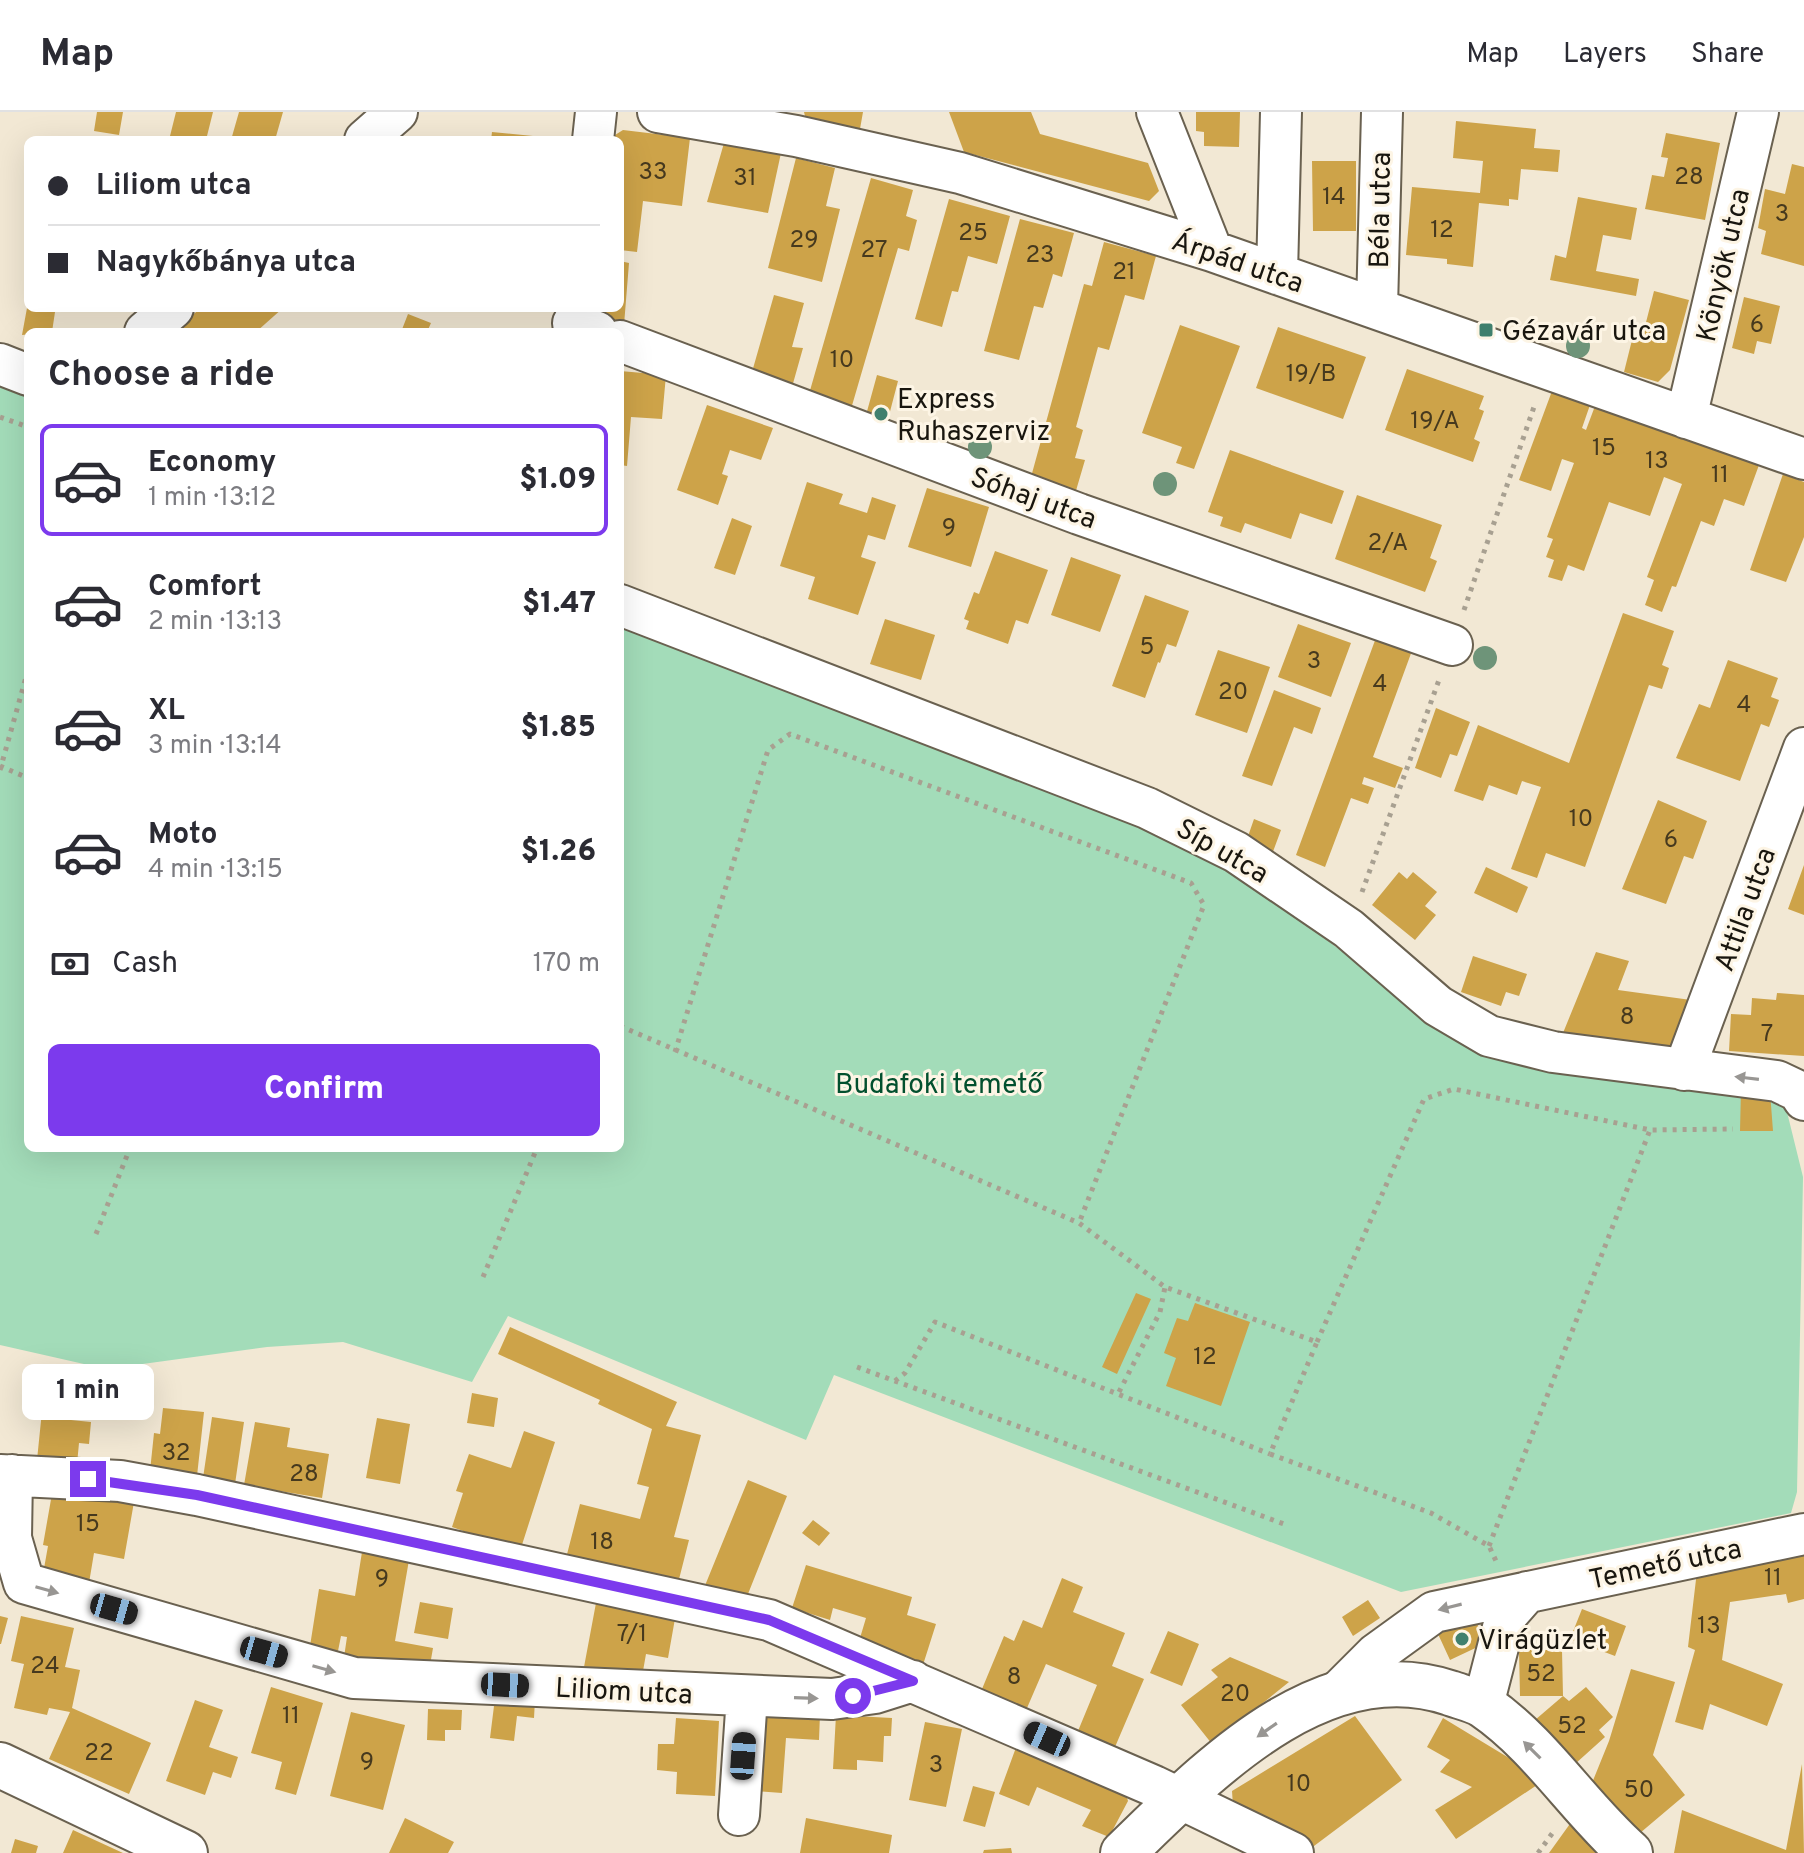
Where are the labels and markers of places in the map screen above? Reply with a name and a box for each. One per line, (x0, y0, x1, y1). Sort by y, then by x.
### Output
place label: Gézavár utca (1502, 315, 1666, 351)
marker: Gézavár utca (1477, 321, 1495, 339)
place label: Express Ruhaszerviz (897, 383, 1050, 451)
marker: Express Ruhaszerviz (872, 405, 890, 423)
place label: Virágüzlet (1478, 1624, 1607, 1660)
marker: Virágüzlet (1453, 1630, 1471, 1648)

